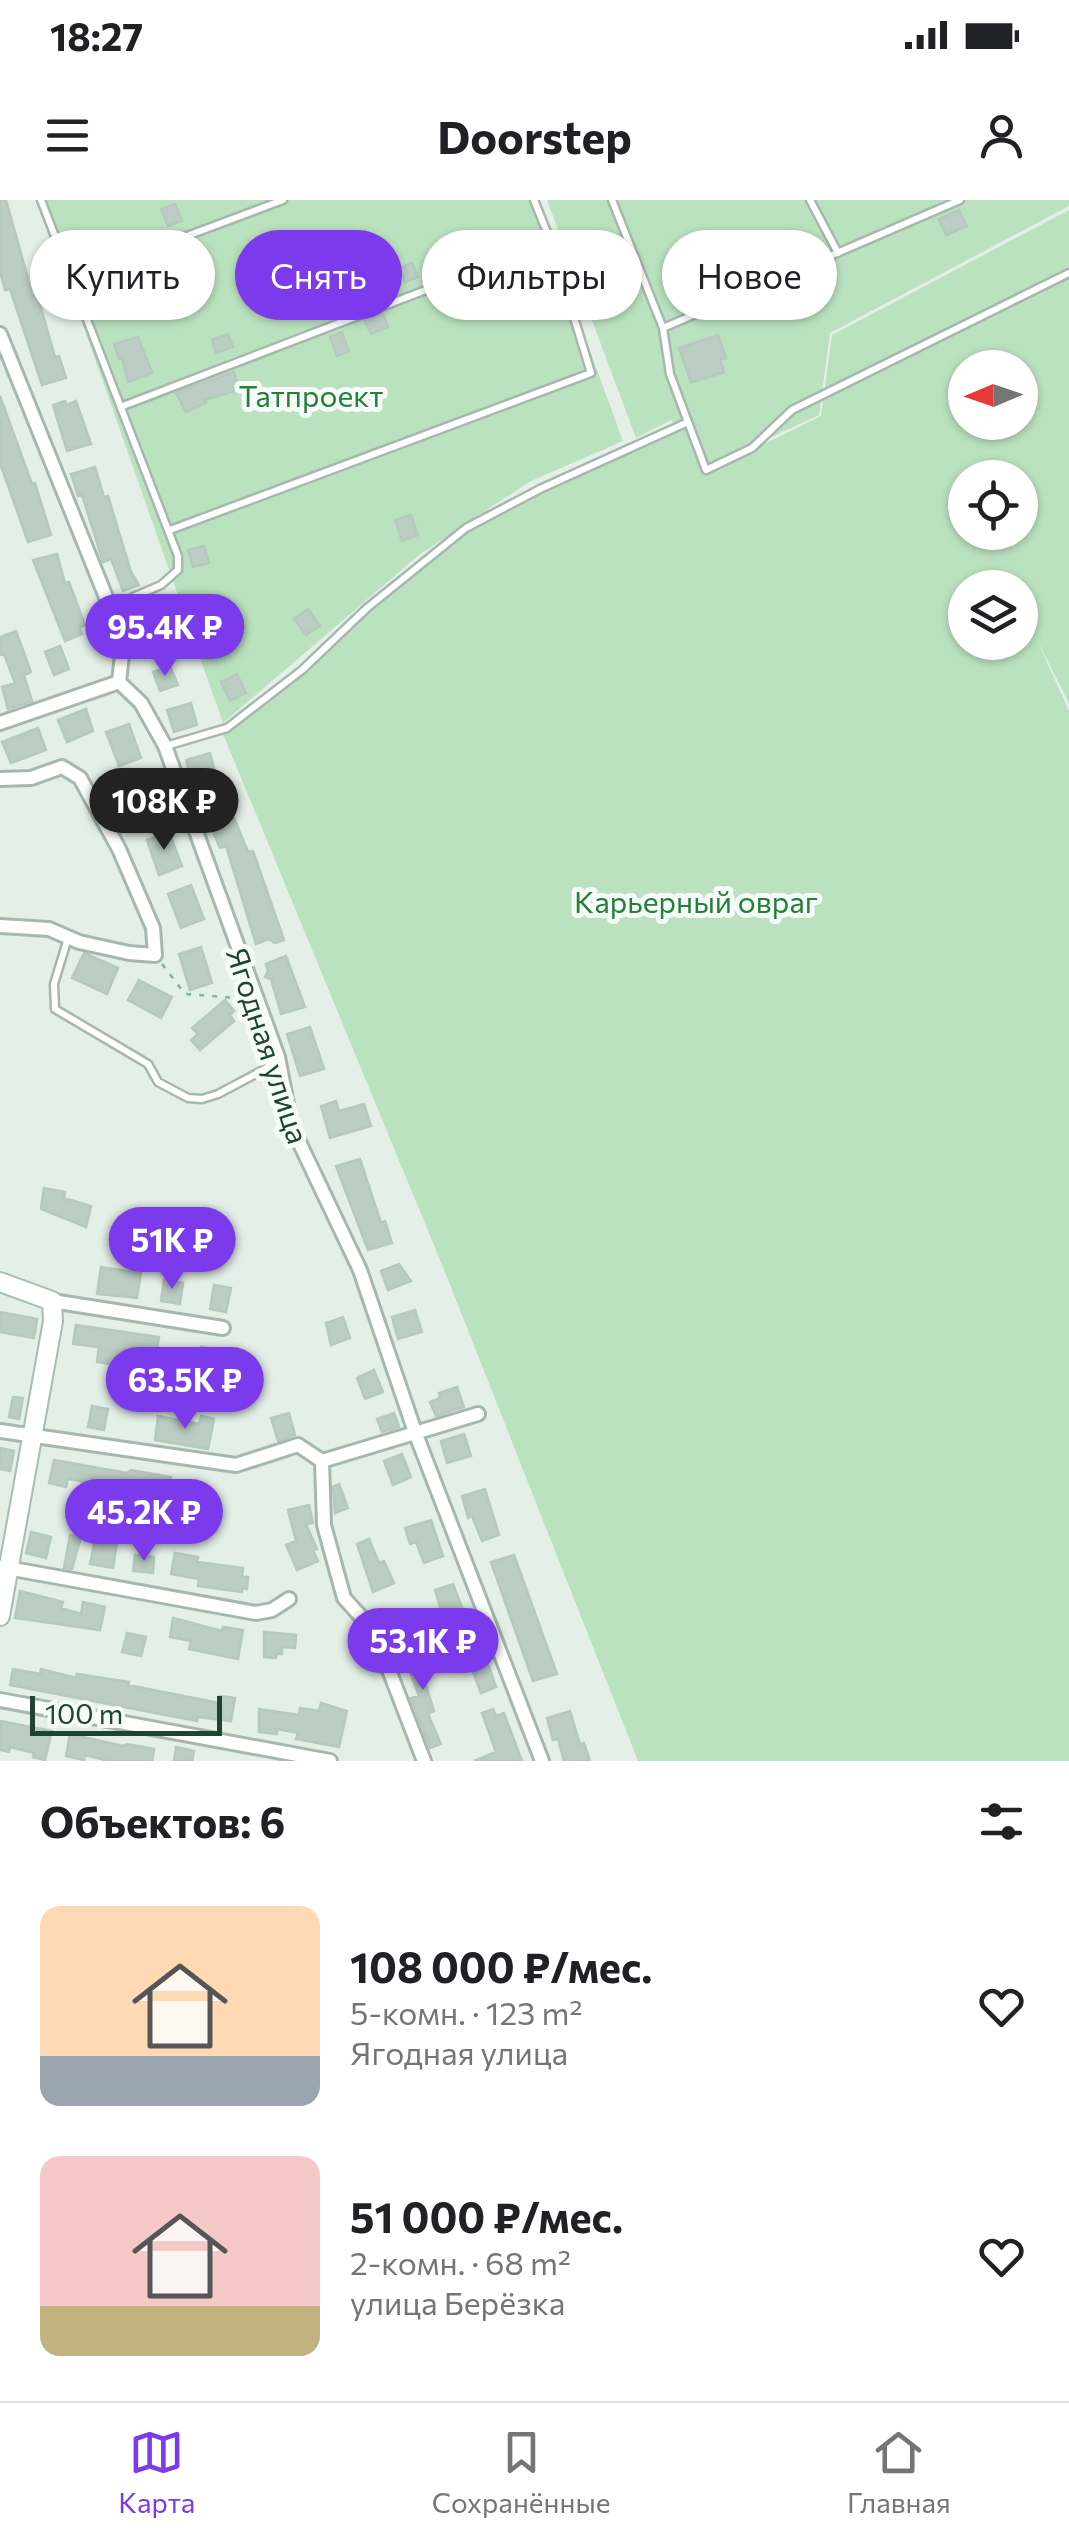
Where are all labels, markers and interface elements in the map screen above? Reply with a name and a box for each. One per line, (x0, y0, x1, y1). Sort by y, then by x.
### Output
text: 18:27 (50, 12, 143, 59)
icon: menu (40, 108, 95, 163)
text: Doorstep (437, 108, 632, 163)
icon: person (974, 108, 1029, 163)
chip: Купить (30, 230, 215, 320)
chip: Снять (235, 230, 402, 320)
chip: Фильтры (422, 230, 642, 320)
chip: Новое (662, 230, 837, 320)
north arrow (948, 350, 1038, 440)
map controls (948, 350, 1038, 660)
park label: Татпроект (239, 376, 383, 413)
button: locate (948, 460, 1038, 550)
button: layers (948, 570, 1038, 660)
pin: 95.4K ₽ (73, 594, 257, 679)
text: 95.4K ₽ (107, 606, 223, 646)
pin: 108K ₽ (83, 768, 245, 853)
text: 108K ₽ (111, 780, 217, 820)
park label: Карьерный овраг (574, 882, 818, 919)
street label: Ягодная улица (220, 942, 318, 1148)
pin: 51K ₽ (102, 1207, 242, 1292)
text: 51K ₽ (131, 1219, 213, 1259)
pin: 63.5K ₽ (93, 1347, 277, 1432)
text: 63.5K ₽ (128, 1359, 242, 1399)
pin: 45.2K ₽ (52, 1479, 236, 1564)
text: 45.2K ₽ (87, 1491, 201, 1531)
pin: 53.1K ₽ (331, 1608, 515, 1693)
text: 53.1K ₽ (369, 1620, 477, 1660)
scale bar (30, 1691, 222, 1736)
text: 100 m (45, 1696, 123, 1730)
icon: filters (974, 1794, 1029, 1849)
text: Объектов: 6 (40, 1795, 285, 1847)
text: 108 000 ₽/мес. (350, 1940, 652, 1992)
icon: home (120, 1946, 240, 2066)
icon: heart (974, 1979, 1029, 2034)
text: 5-комн. · 123 m² (350, 1992, 582, 2032)
text: Ягодная улица (350, 2032, 568, 2072)
text: 51 000 ₽/мес. (350, 2190, 623, 2242)
icon: home (120, 2196, 240, 2316)
icon: heart (974, 2229, 1029, 2284)
text: 2-комн. · 68 m² (350, 2242, 571, 2282)
text: улица Берёзка (350, 2282, 565, 2322)
tab: Карта (118, 2425, 195, 2519)
tab: Сохранённые (432, 2425, 611, 2519)
tab: Главная (847, 2425, 951, 2519)

